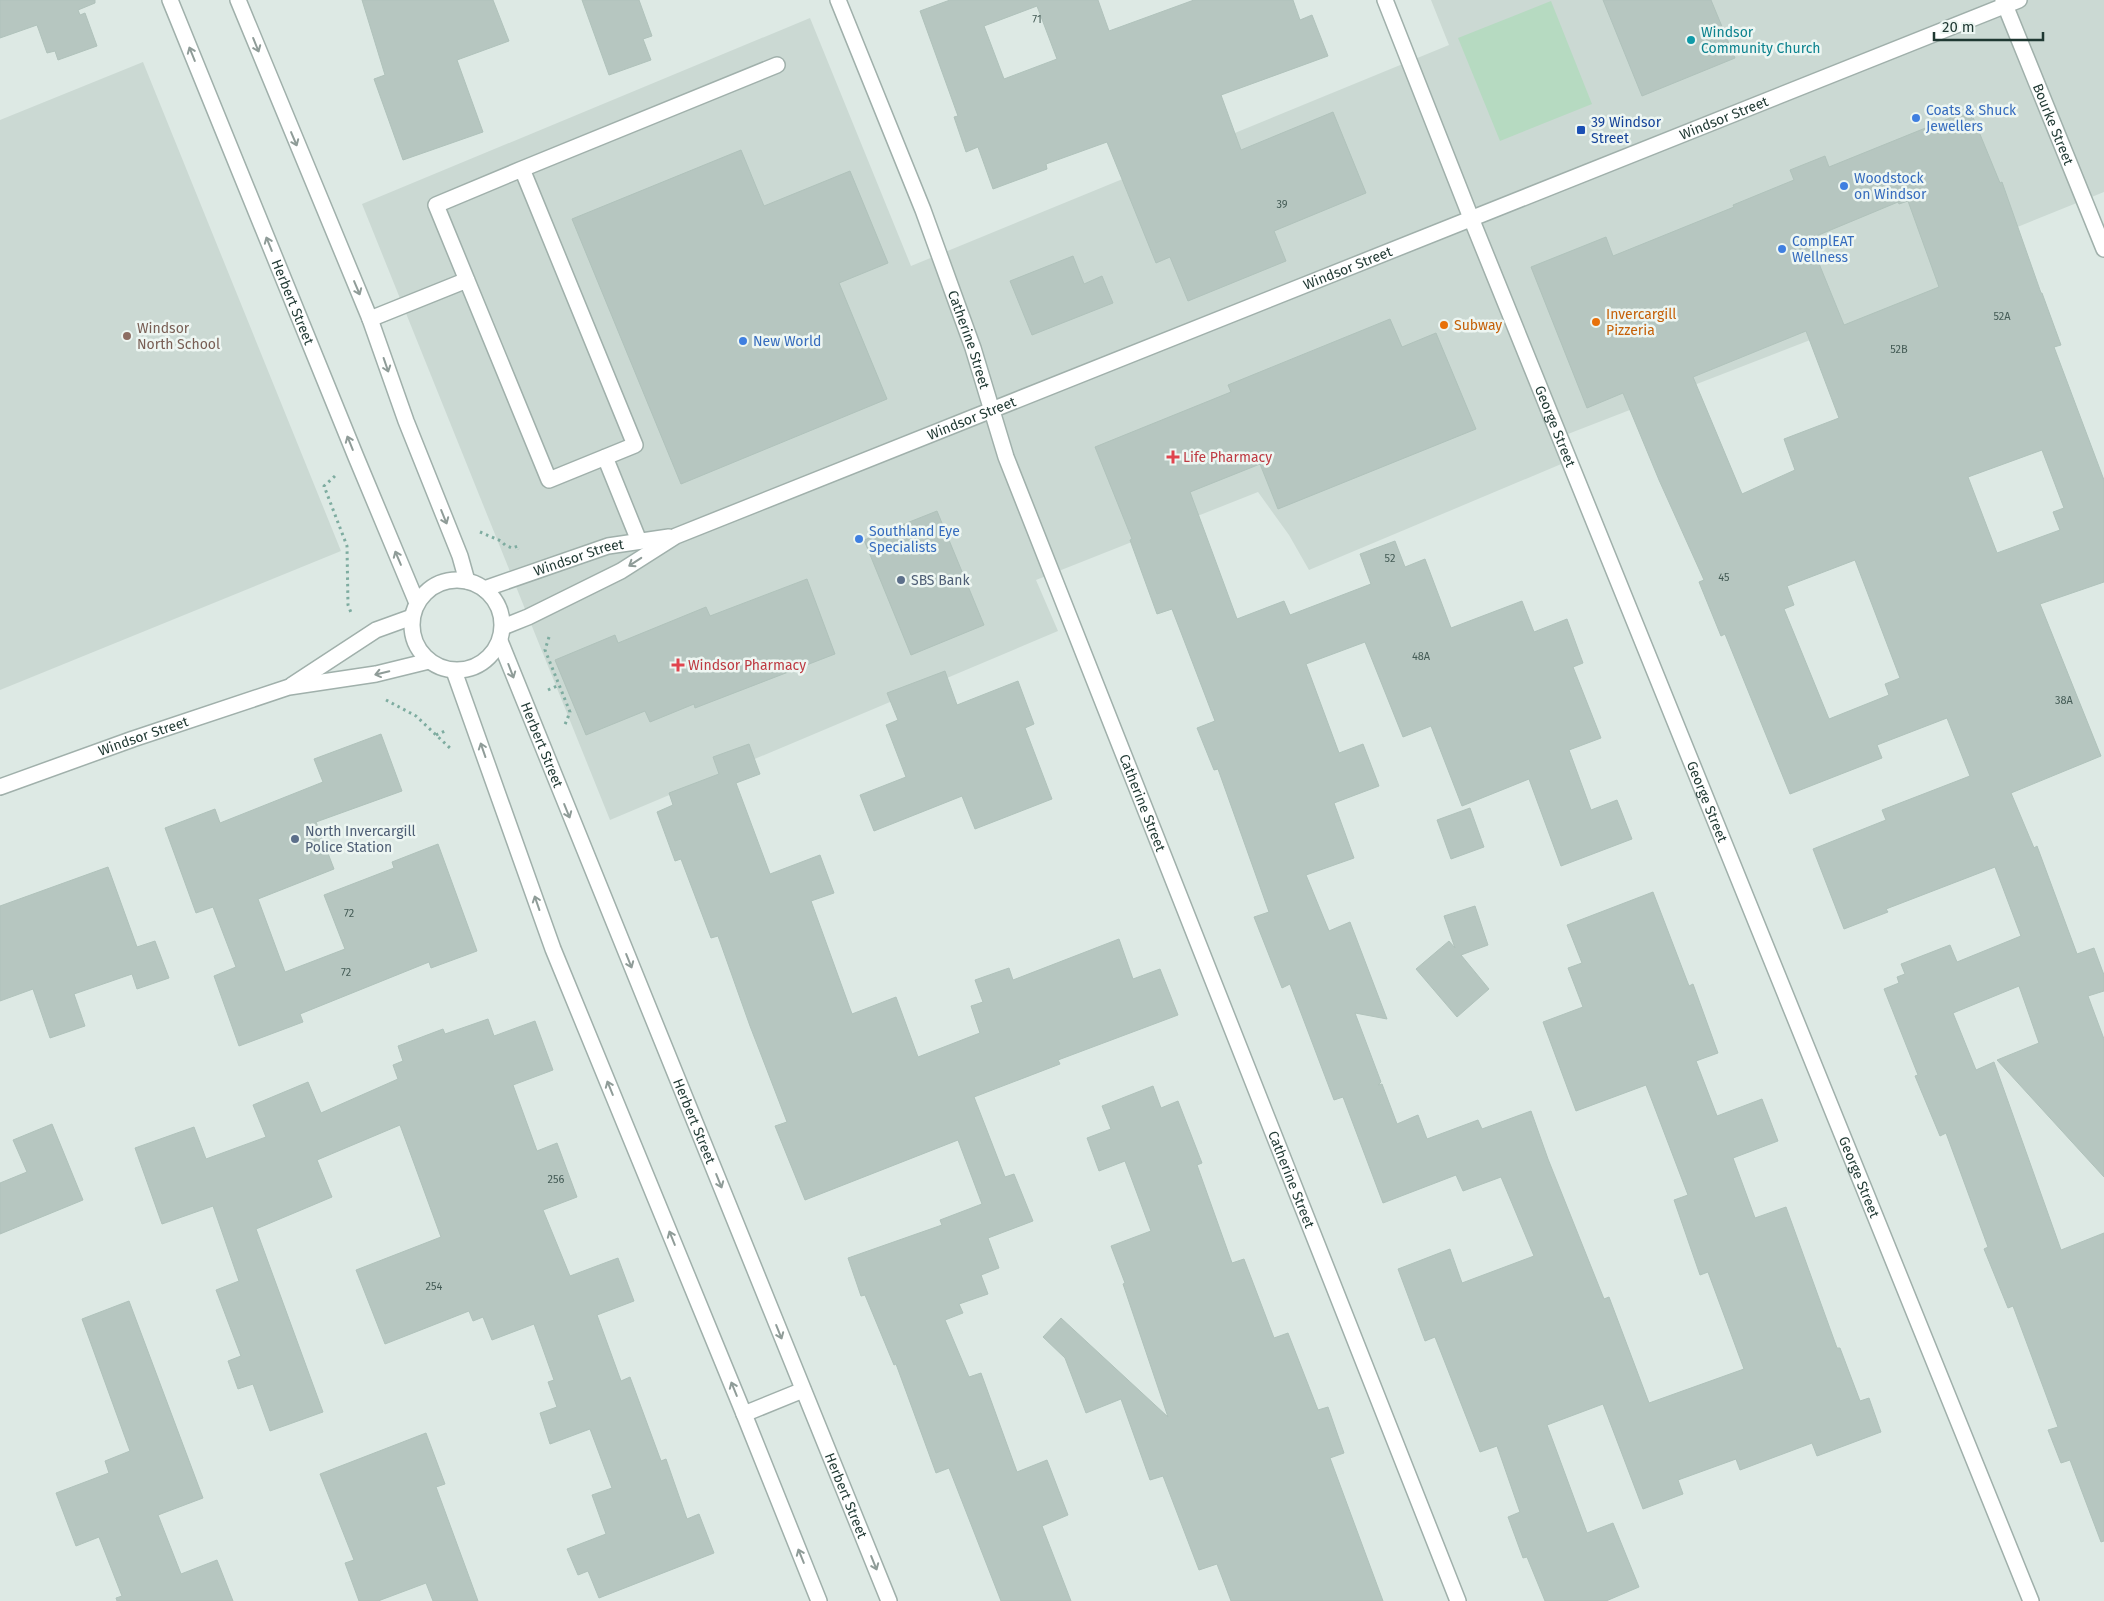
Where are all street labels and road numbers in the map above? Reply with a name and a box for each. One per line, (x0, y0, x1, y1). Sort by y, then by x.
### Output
street label: Bourke Street (2029, 81, 2078, 168)
street label: Windsor Street (1677, 92, 1771, 143)
street label: Windsor Street (1301, 242, 1395, 293)
street label: Herbert Street (268, 257, 318, 348)
street label: Catherine Street (944, 288, 994, 392)
street label: George Street (1531, 383, 1580, 470)
street label: Windsor Street (925, 392, 1019, 443)
street label: Windsor Street (531, 535, 626, 580)
street label: Herbert Street (517, 700, 567, 791)
street label: Windsor Street (96, 712, 191, 759)
street label: Catherine Street (1116, 752, 1170, 855)
street label: George Street (1683, 758, 1732, 846)
street label: Herbert Street (670, 1076, 720, 1167)
street label: Catherine Street (1265, 1128, 1319, 1231)
street label: George Street (1835, 1134, 1884, 1221)
street label: Herbert Street (821, 1450, 872, 1542)

